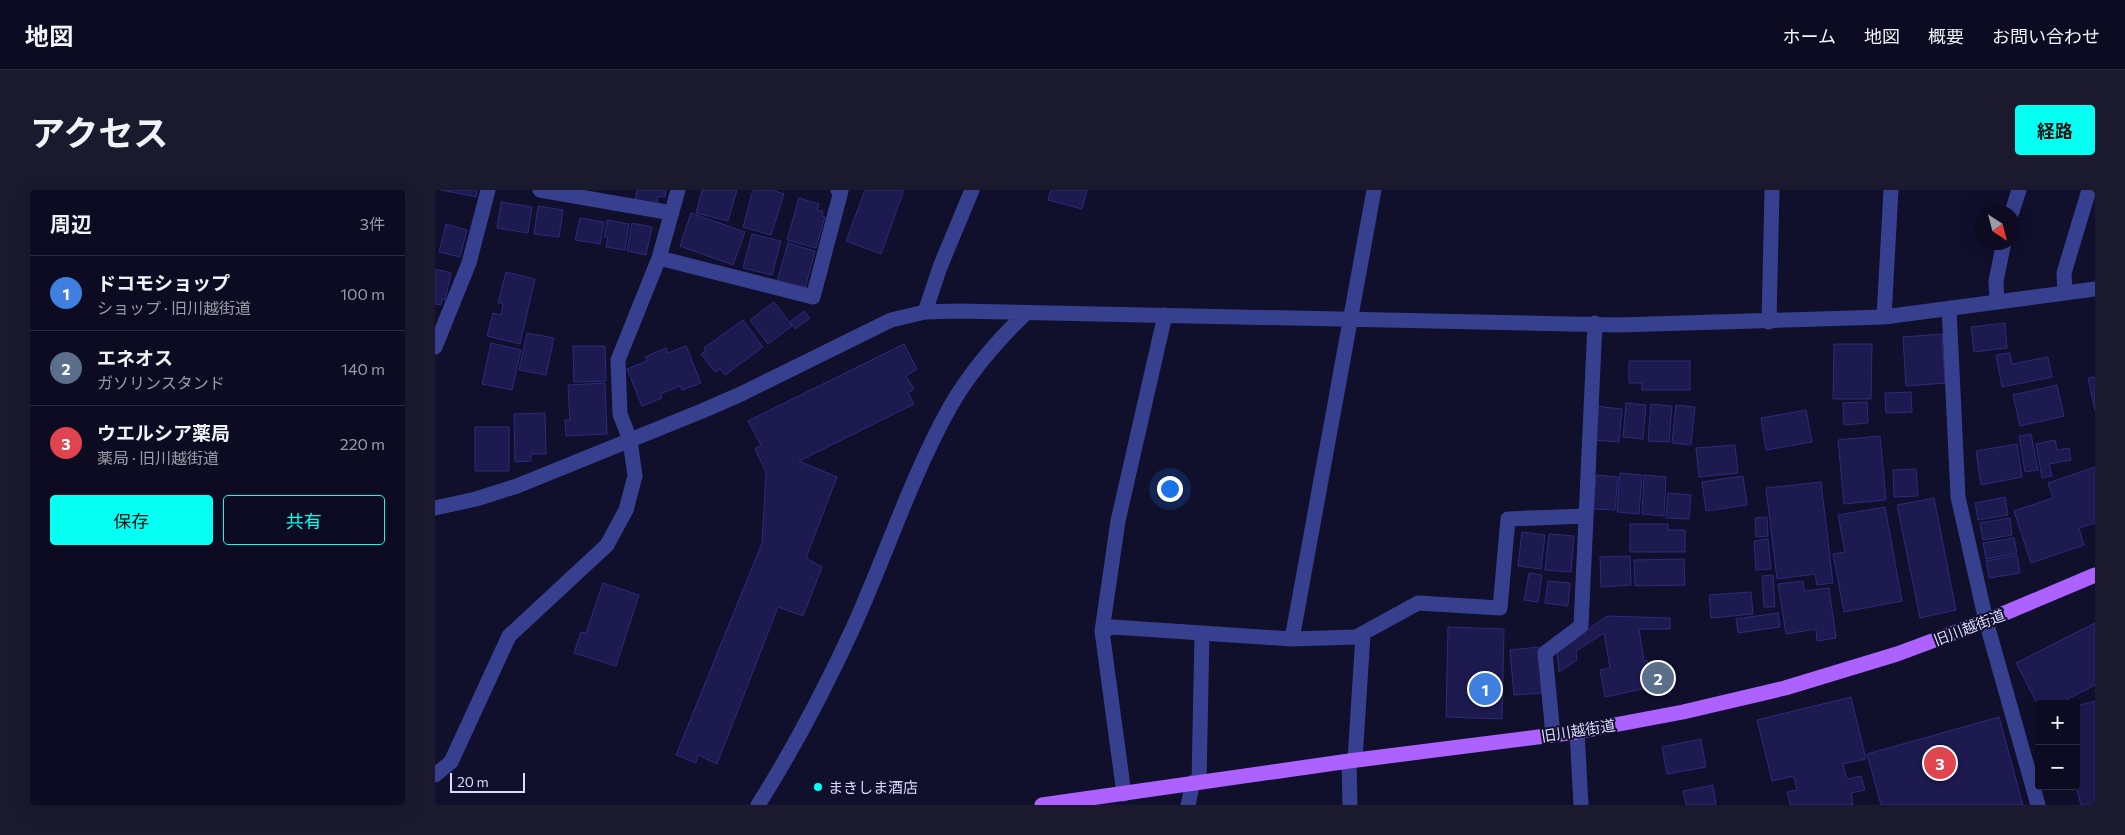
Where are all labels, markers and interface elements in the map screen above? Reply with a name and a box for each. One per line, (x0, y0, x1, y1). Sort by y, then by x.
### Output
text: 地図 (25, 21, 73, 50)
text: ホーム (1783, 25, 1836, 47)
text: 地図 (1864, 25, 1900, 47)
text: 概要 (1928, 25, 1964, 47)
text: お問い合わせ (1992, 25, 2100, 47)
button: 経路 (2015, 105, 2095, 155)
text: アクセス (30, 110, 168, 153)
north arrow (1975, 205, 2020, 250)
text: 周辺 (50, 211, 92, 236)
text: 3件 (360, 214, 385, 233)
text: ドコモショップ (97, 271, 230, 294)
text: 1 (62, 284, 70, 303)
text: 100 m (340, 284, 385, 303)
text: ショップ · 旧川越街道 (97, 298, 251, 317)
text: エネオス (97, 346, 173, 369)
text: 2 (61, 359, 71, 378)
text: 140 m (341, 359, 385, 378)
text: ガソリンスタンド (97, 373, 225, 392)
text: ウエルシア薬局 (97, 421, 230, 444)
text: 3 (61, 434, 71, 453)
text: 220 m (340, 434, 385, 453)
text: 薬局 · 旧川越街道 (97, 448, 219, 467)
your location (1157, 476, 1183, 502)
button: 保存 (50, 495, 213, 545)
button: 共有 (223, 495, 385, 545)
street label: 旧川越街道 (1931, 605, 2007, 649)
pin: 2 (1642, 659, 1674, 697)
pin: 1 (1469, 670, 1501, 708)
map controls (2035, 700, 2080, 790)
button: + (2035, 700, 2080, 745)
street label: 旧川越街道 (1540, 715, 1616, 745)
pin: 3 (1924, 744, 1956, 782)
button: − (2035, 745, 2080, 790)
scale bar (450, 770, 525, 793)
text: 20 m (457, 773, 489, 790)
place label: まきしま酒店 (828, 778, 918, 796)
marker: まきしま酒店 (812, 781, 824, 793)

